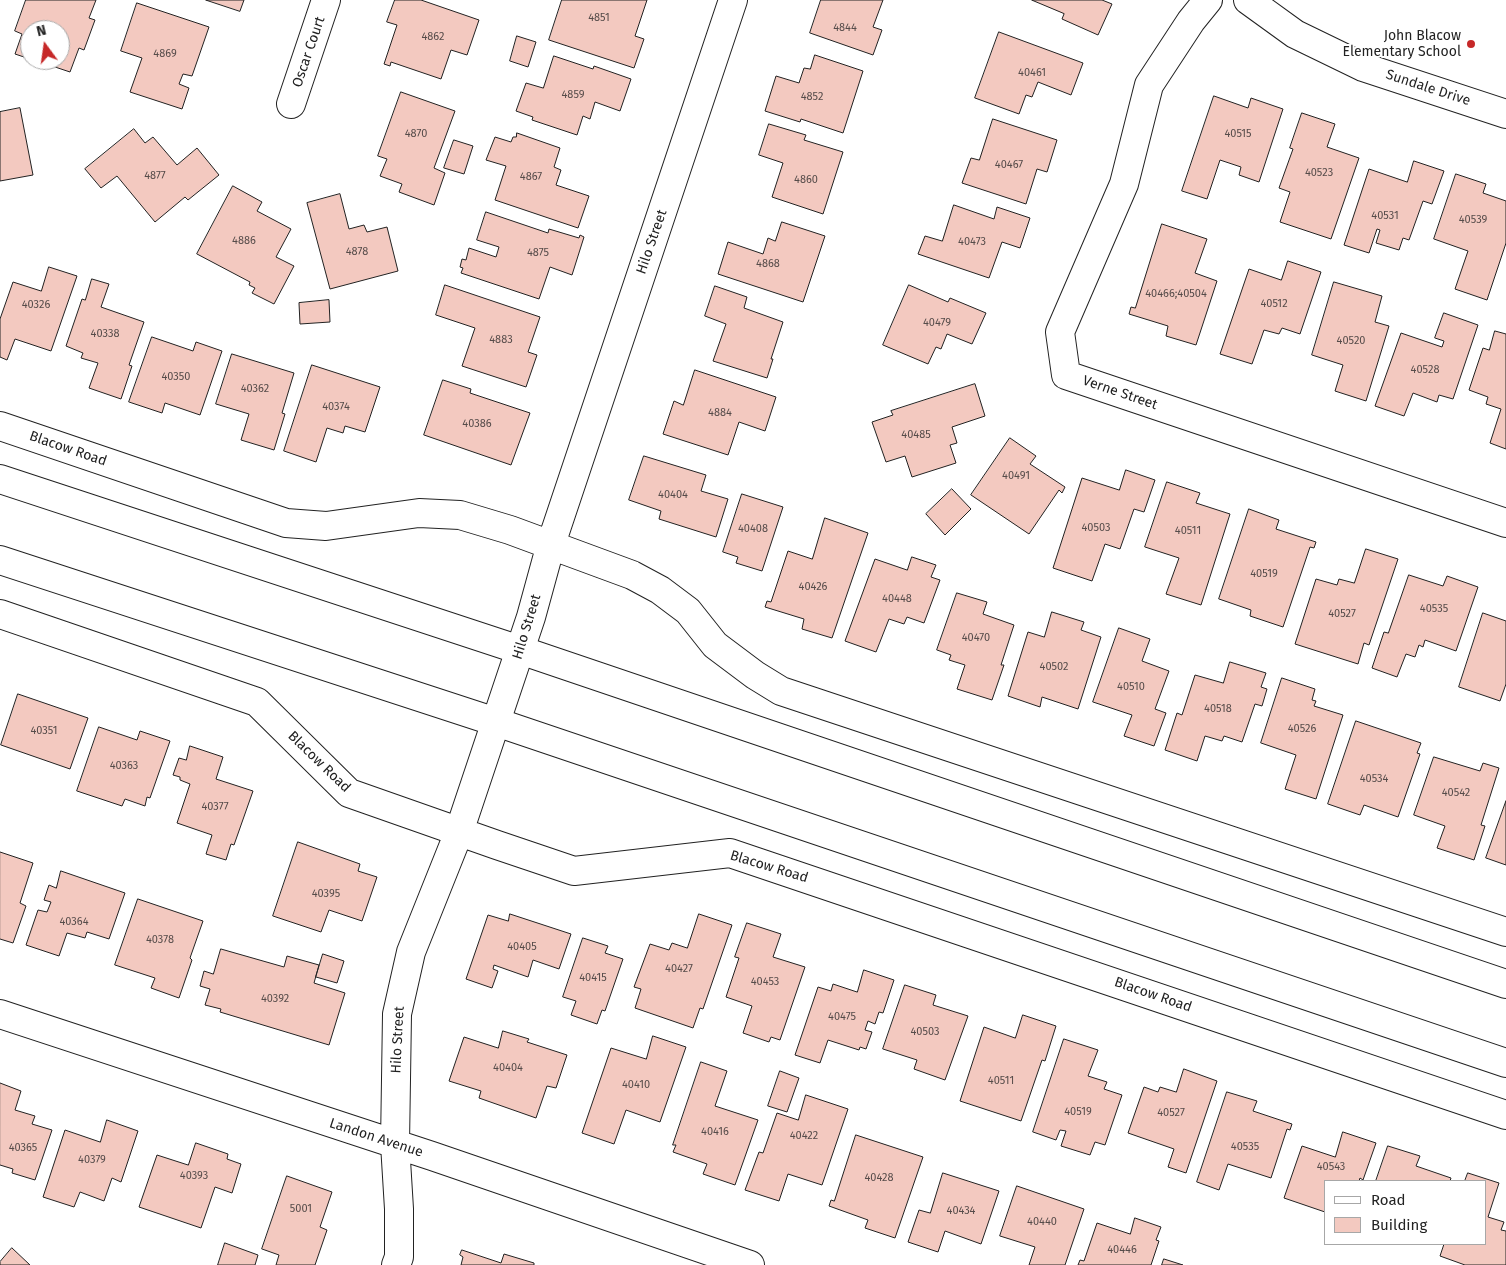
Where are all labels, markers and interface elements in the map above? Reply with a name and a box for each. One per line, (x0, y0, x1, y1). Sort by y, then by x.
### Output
house number: 4851 (588, 11, 610, 25)
street label: Oscar Court (289, 14, 329, 90)
north arrow (20, 20, 70, 70)
house number: 4844 (833, 21, 857, 35)
text: N (35, 22, 48, 40)
place label: John Blacow Elementary School (1343, 28, 1461, 60)
house number: 4862 (421, 30, 445, 44)
marker: John Blacow Elementary School (1465, 38, 1477, 50)
house number: 4869 (153, 47, 177, 61)
house number: 40461 (1018, 66, 1046, 80)
street label: Sundale Drive (1384, 66, 1472, 110)
house number: 4859 (561, 88, 585, 102)
house number: 4852 (801, 90, 823, 104)
house number: 4870 (405, 127, 427, 141)
house number: 40515 (1224, 127, 1252, 141)
house number: 40467 (995, 158, 1023, 172)
house number: 40523 (1305, 166, 1333, 180)
house number: 4877 (144, 169, 166, 183)
house number: 4867 (520, 170, 542, 184)
house number: 4860 (794, 173, 818, 187)
street label: Hilo Street (633, 207, 671, 277)
house number: 40531 (1371, 209, 1399, 223)
house number: 40539 (1459, 213, 1487, 227)
house number: 4886 (232, 234, 256, 248)
house number: 40473 (958, 235, 986, 249)
house number: 4878 (346, 245, 368, 259)
house number: 4875 (527, 246, 549, 260)
house number: 4868 (756, 257, 780, 271)
house number: 40466;40504 (1145, 287, 1207, 301)
house number: 40512 (1260, 297, 1288, 311)
house number: 40326 (22, 298, 50, 312)
house number: 40479 (923, 316, 951, 330)
house number: 40338 (91, 327, 119, 341)
house number: 4883 (489, 333, 513, 347)
house number: 40520 (1337, 334, 1365, 348)
house number: 40528 (1411, 363, 1439, 377)
house number: 40350 (161, 370, 191, 384)
street label: Verne Street (1080, 372, 1160, 414)
house number: 40362 (241, 382, 269, 396)
house number: 40374 (322, 400, 350, 414)
house number: 4884 (708, 406, 732, 420)
house number: 40386 (462, 417, 492, 431)
street label: Blacow Road (27, 428, 109, 470)
house number: 40485 (901, 428, 931, 442)
house number: 40491 (1002, 469, 1030, 483)
house number: 40404 (658, 488, 688, 502)
house number: 40503 (1081, 521, 1111, 535)
house number: 40408 (738, 522, 768, 536)
house number: 40511 (1175, 524, 1201, 538)
house number: 40519 (1250, 567, 1278, 581)
house number: 40426 (799, 580, 827, 594)
street label: Hilo Street (509, 592, 545, 662)
house number: 40448 (882, 592, 912, 606)
house number: 40535 (1420, 602, 1448, 616)
house number: 40527 (1328, 607, 1356, 621)
house number: 40470 (962, 631, 990, 645)
house number: 40502 (1040, 660, 1068, 674)
house number: 40510 (1117, 680, 1145, 694)
house number: 40518 (1204, 702, 1232, 716)
house number: 40526 (1288, 722, 1316, 736)
house number: 40351 (30, 724, 58, 738)
street label: Blacow Road (284, 728, 354, 796)
house number: 40363 (110, 759, 138, 773)
house number: 40534 (1360, 772, 1388, 786)
house number: 40542 (1442, 786, 1470, 800)
house number: 40377 (201, 800, 229, 814)
street label: Blacow Road (728, 847, 810, 887)
house number: 40395 (312, 887, 340, 901)
house number: 40364 (59, 915, 89, 929)
house number: 40378 (146, 933, 174, 947)
house number: 40405 (507, 940, 537, 954)
house number: 40427 (665, 962, 693, 976)
house number: 40415 (579, 971, 607, 985)
street label: Blacow Road (1112, 974, 1194, 1016)
house number: 40453 (751, 975, 779, 989)
house number: 40392 (261, 992, 289, 1006)
street label: Hilo Street (388, 1006, 408, 1074)
house number: 40475 (828, 1010, 856, 1024)
house number: 40503 (910, 1025, 940, 1039)
house number: 40404 (493, 1061, 523, 1075)
house number: 40511 (988, 1074, 1014, 1088)
house number: 40410 (622, 1078, 650, 1092)
house number: 40519 (1064, 1105, 1092, 1119)
house number: 40527 (1157, 1106, 1185, 1120)
street label: Landon Avenue (327, 1115, 425, 1161)
house number: 40416 (701, 1125, 729, 1139)
house number: 40422 (790, 1129, 818, 1143)
house number: 40535 (1231, 1140, 1259, 1154)
house number: 40365 (9, 1141, 37, 1155)
house number: 40379 (78, 1153, 106, 1167)
house number: 40543 (1317, 1160, 1345, 1174)
house number: 40393 (180, 1169, 208, 1183)
house number: 40428 (864, 1171, 894, 1185)
legend (1324, 1180, 1486, 1245)
text: Road (1371, 1191, 1406, 1209)
house number: 5001 (290, 1202, 312, 1216)
house number: 40434 (947, 1204, 975, 1218)
house number: 40440 (1027, 1215, 1057, 1229)
text: Building (1371, 1216, 1427, 1234)
house number: 40446 (1107, 1243, 1137, 1257)

